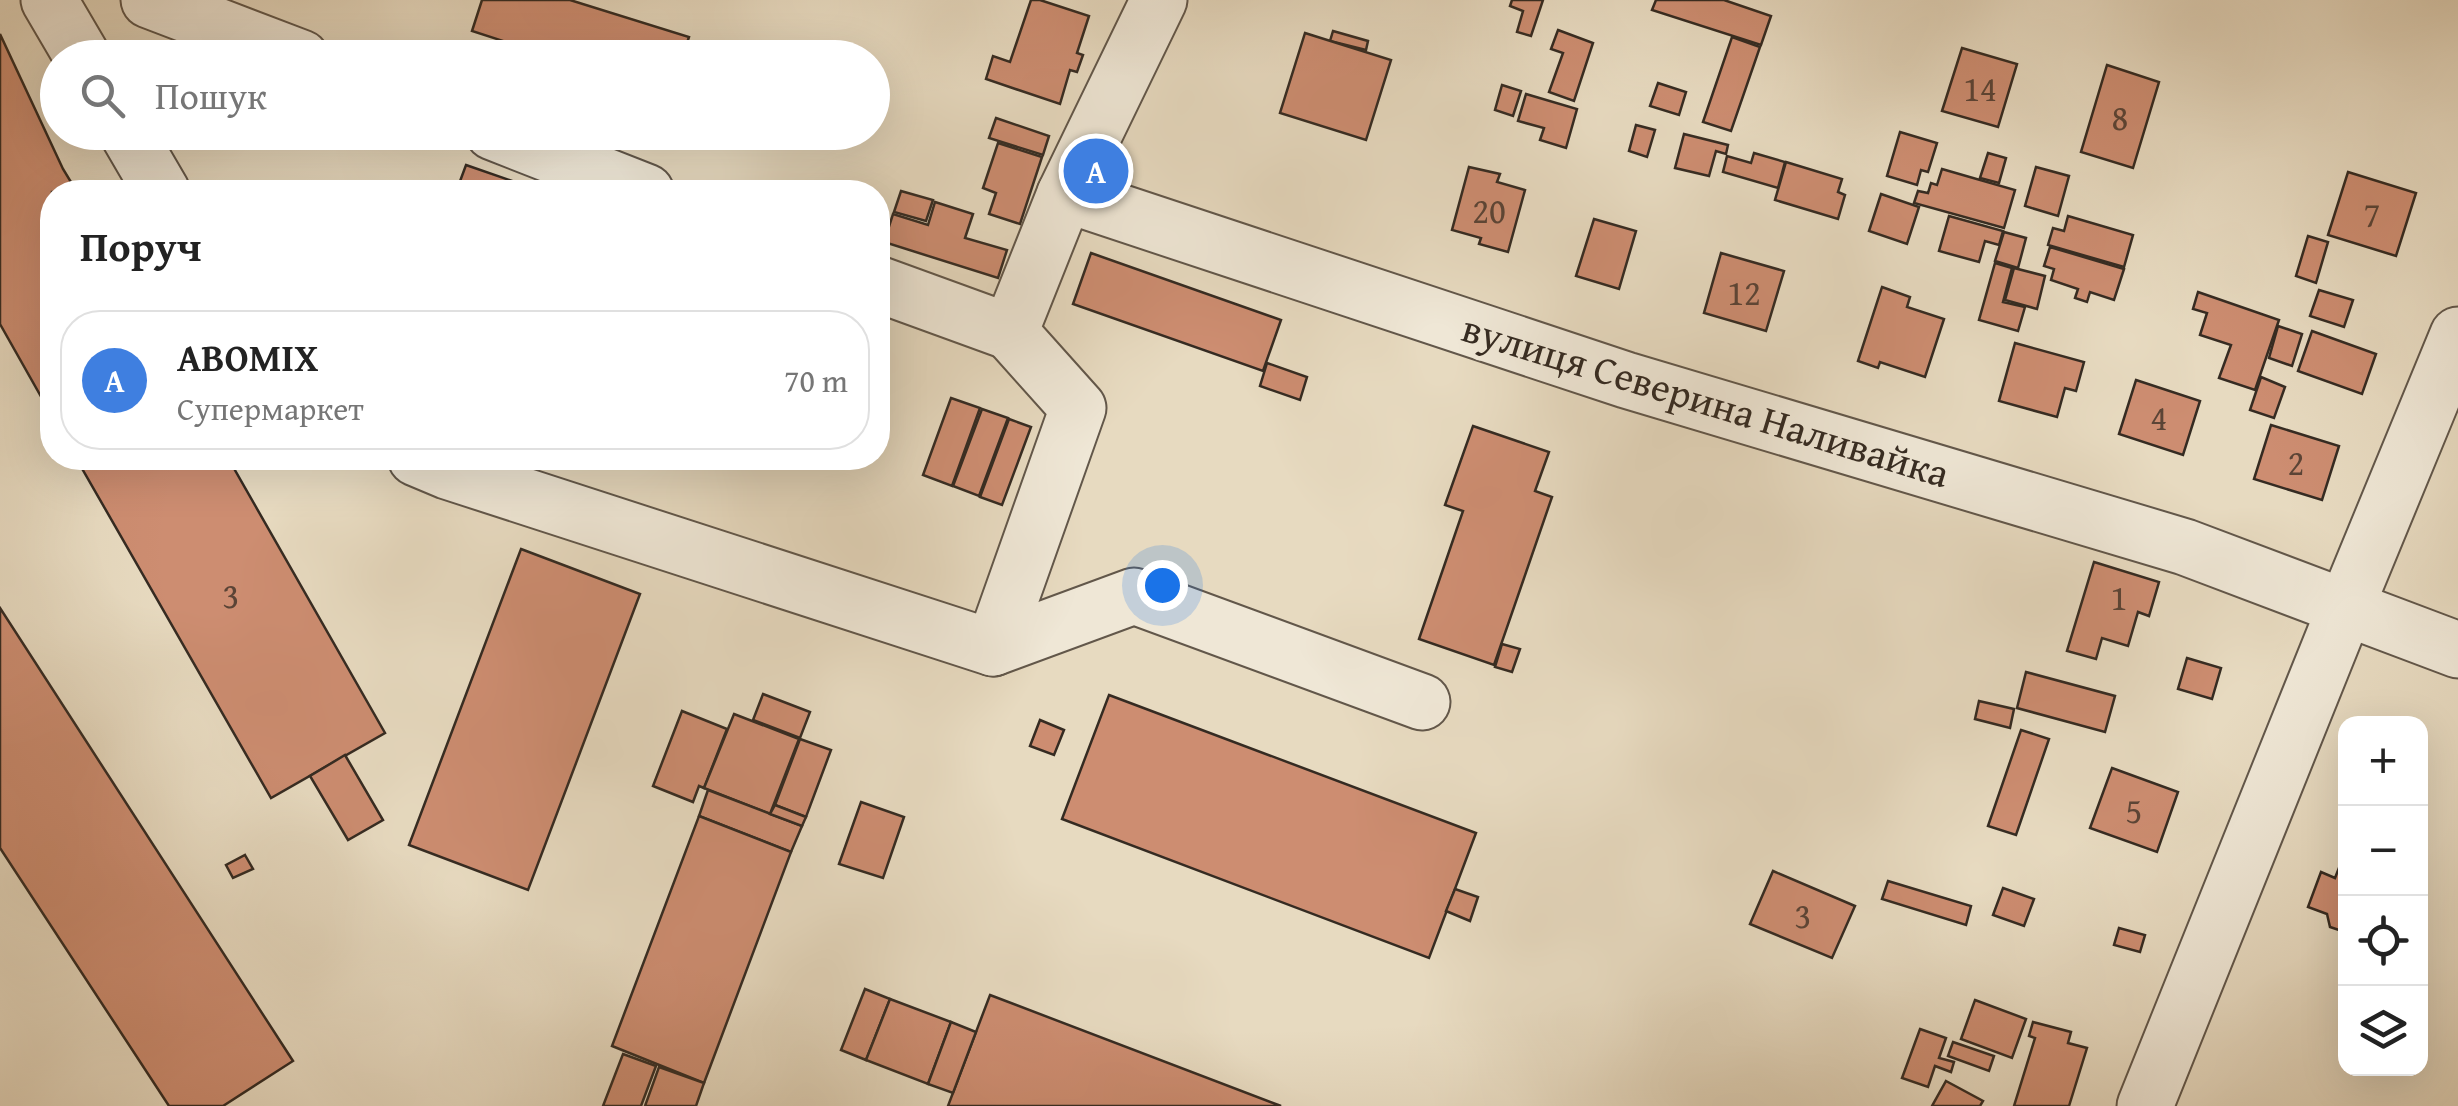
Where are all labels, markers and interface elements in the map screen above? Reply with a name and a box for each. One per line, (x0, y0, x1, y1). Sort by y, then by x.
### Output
search box (40, 40, 890, 150)
house number: 14 (1963, 63, 1997, 114)
text: Пошук (155, 67, 267, 123)
icon: search (75, 68, 130, 123)
house number: 8 (2112, 92, 2128, 143)
pin: A (1064, 134, 1128, 208)
house number: 20 (1472, 185, 1506, 236)
house number: 7 (2364, 189, 2380, 240)
text: Поруч (80, 215, 201, 276)
house number: 12 (1727, 267, 1761, 318)
street label: вулиця Северина Наливайка (1455, 298, 1957, 502)
text: ABOMIX (177, 329, 318, 385)
text: A (104, 357, 125, 404)
text: 70 m (784, 357, 848, 404)
text: Супермаркет (177, 385, 364, 432)
house number: 4 (2151, 392, 2167, 443)
house number: 2 (2288, 437, 2304, 488)
your location (1137, 560, 1188, 611)
house number: 3 (223, 570, 239, 621)
house number: 1 (2111, 572, 2127, 623)
map controls (2338, 716, 2428, 1076)
button: + (2338, 716, 2428, 806)
house number: 5 (2126, 785, 2142, 836)
button: − (2338, 806, 2428, 896)
house number: 3 (1795, 890, 1811, 941)
button: locate (2338, 896, 2428, 986)
button: layers (2338, 986, 2428, 1076)

